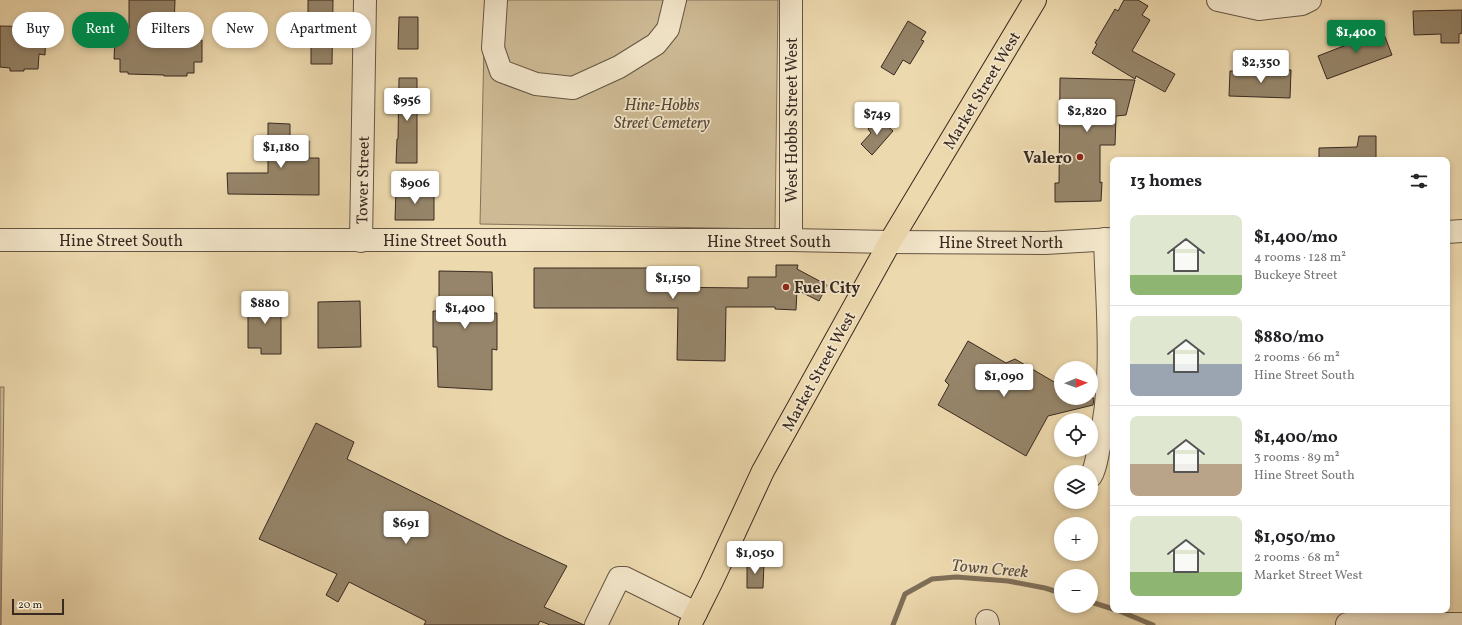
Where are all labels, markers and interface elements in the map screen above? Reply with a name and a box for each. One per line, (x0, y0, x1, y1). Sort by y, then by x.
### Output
chip: Buy (12, 12, 64, 48)
chip: Rent (72, 12, 129, 48)
chip: Filters (137, 12, 204, 48)
chip: New (212, 12, 268, 48)
chip: Apartment (276, 12, 371, 48)
pin: $1,400 (1323, 20, 1389, 54)
text: $1,400 (1336, 24, 1376, 42)
street label: Market Street West (939, 28, 1027, 154)
street label: West Hobbs Street West (782, 37, 804, 203)
pin: $2,350 (1228, 50, 1294, 84)
text: $2,350 (1242, 54, 1280, 72)
pin: $956 (383, 88, 431, 122)
text: $956 (393, 92, 421, 110)
park label: Hine-Hobbs Street Cemetery (614, 95, 710, 135)
pin: $2,820 (1054, 99, 1120, 133)
pin: $749 (853, 102, 901, 136)
text: $2,820 (1067, 103, 1107, 121)
text: $749 (863, 106, 891, 124)
pin: $1,180 (248, 135, 314, 169)
street label: Tower Street (352, 135, 376, 224)
text: $1,180 (263, 139, 299, 157)
place label: Valero (1023, 148, 1072, 170)
marker: Valero (1075, 152, 1085, 162)
text: 13 homes (1130, 170, 1202, 193)
icon: filters (1408, 170, 1430, 192)
pin: $906 (391, 171, 439, 205)
text: $906 (400, 175, 430, 193)
text: $1,400/mo (1254, 226, 1338, 249)
street label: Hine Street South (59, 231, 183, 253)
street label: Hine Street South (383, 231, 507, 253)
icon: home (1162, 231, 1210, 279)
street label: Hine Street South (707, 232, 831, 254)
street label: Hine Street North (939, 233, 1063, 255)
text: 4 rooms · 128 m² (1254, 249, 1346, 267)
pin: $1,150 (640, 266, 706, 300)
text: Buckeye Street (1254, 267, 1338, 285)
text: $1,150 (655, 270, 691, 288)
place label: Fuel City (794, 278, 860, 300)
marker: Fuel City (781, 282, 791, 292)
pin: $880 (241, 291, 289, 325)
text: $880 (250, 295, 280, 313)
pin: $1,400 (432, 296, 498, 330)
text: $1,400 (445, 300, 485, 318)
street label: Market Street West (778, 308, 862, 436)
text: $880/mo (1254, 326, 1324, 349)
icon: home (1162, 332, 1210, 380)
text: 2 rooms · 66 m² (1254, 349, 1340, 367)
north arrow (1054, 361, 1098, 405)
map controls (1054, 361, 1098, 613)
pin: $1,090 (971, 364, 1037, 398)
text: Hine Street South (1254, 367, 1355, 385)
text: $1,090 (984, 368, 1024, 386)
button: locate (1054, 413, 1098, 457)
text: $1,400/mo (1254, 426, 1338, 449)
icon: home (1162, 432, 1210, 480)
text: 3 rooms · 89 m² (1254, 449, 1340, 467)
button: layers (1054, 465, 1098, 509)
text: Hine Street South (1254, 467, 1355, 485)
pin: $691 (382, 511, 430, 545)
text: $691 (393, 515, 419, 533)
button: + (1054, 517, 1098, 561)
text: $1,050/mo (1254, 526, 1336, 549)
icon: home (1162, 532, 1210, 580)
pin: $1,050 (722, 541, 788, 575)
text: $1,050 (736, 545, 774, 563)
text: 2 rooms · 68 m² (1254, 549, 1340, 567)
water label: Town Creek (951, 555, 1029, 584)
text: Market Street West (1254, 567, 1363, 585)
button: − (1054, 569, 1098, 613)
scale bar (12, 597, 64, 616)
text: 20 m (18, 598, 42, 613)

